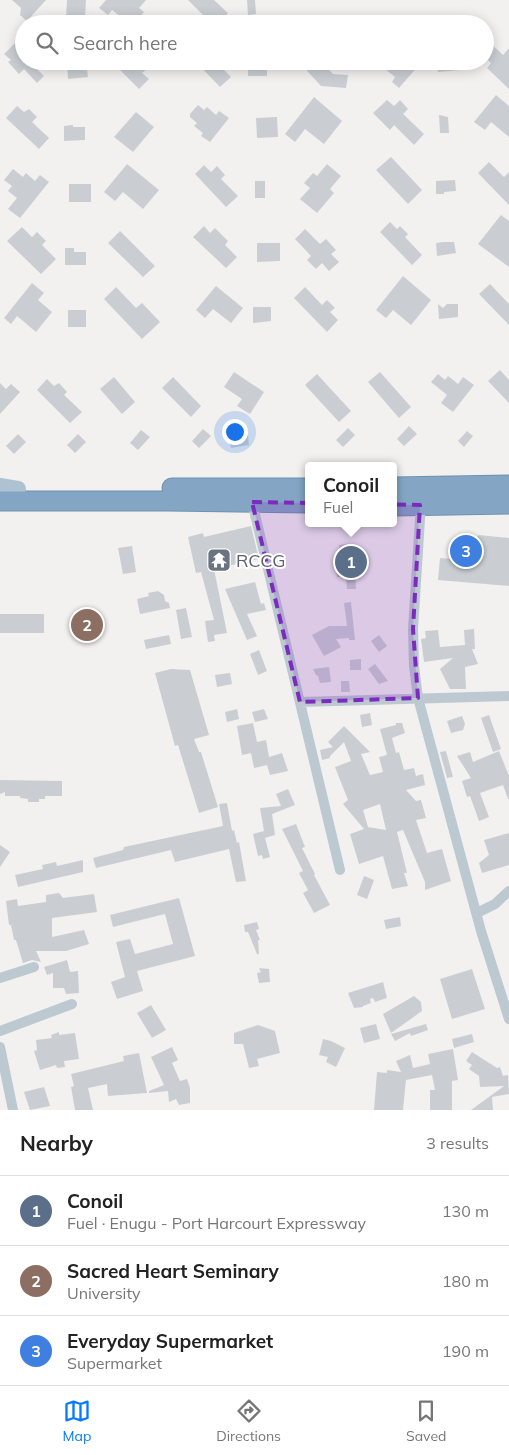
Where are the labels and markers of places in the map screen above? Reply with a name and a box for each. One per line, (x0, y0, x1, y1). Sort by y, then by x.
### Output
pin: 3 (450, 532, 482, 570)
pin: 1 (335, 543, 367, 581)
temple icon: RCCG (206, 547, 232, 573)
place label: RCCG (236, 549, 285, 572)
pin: 2 (71, 606, 103, 644)

